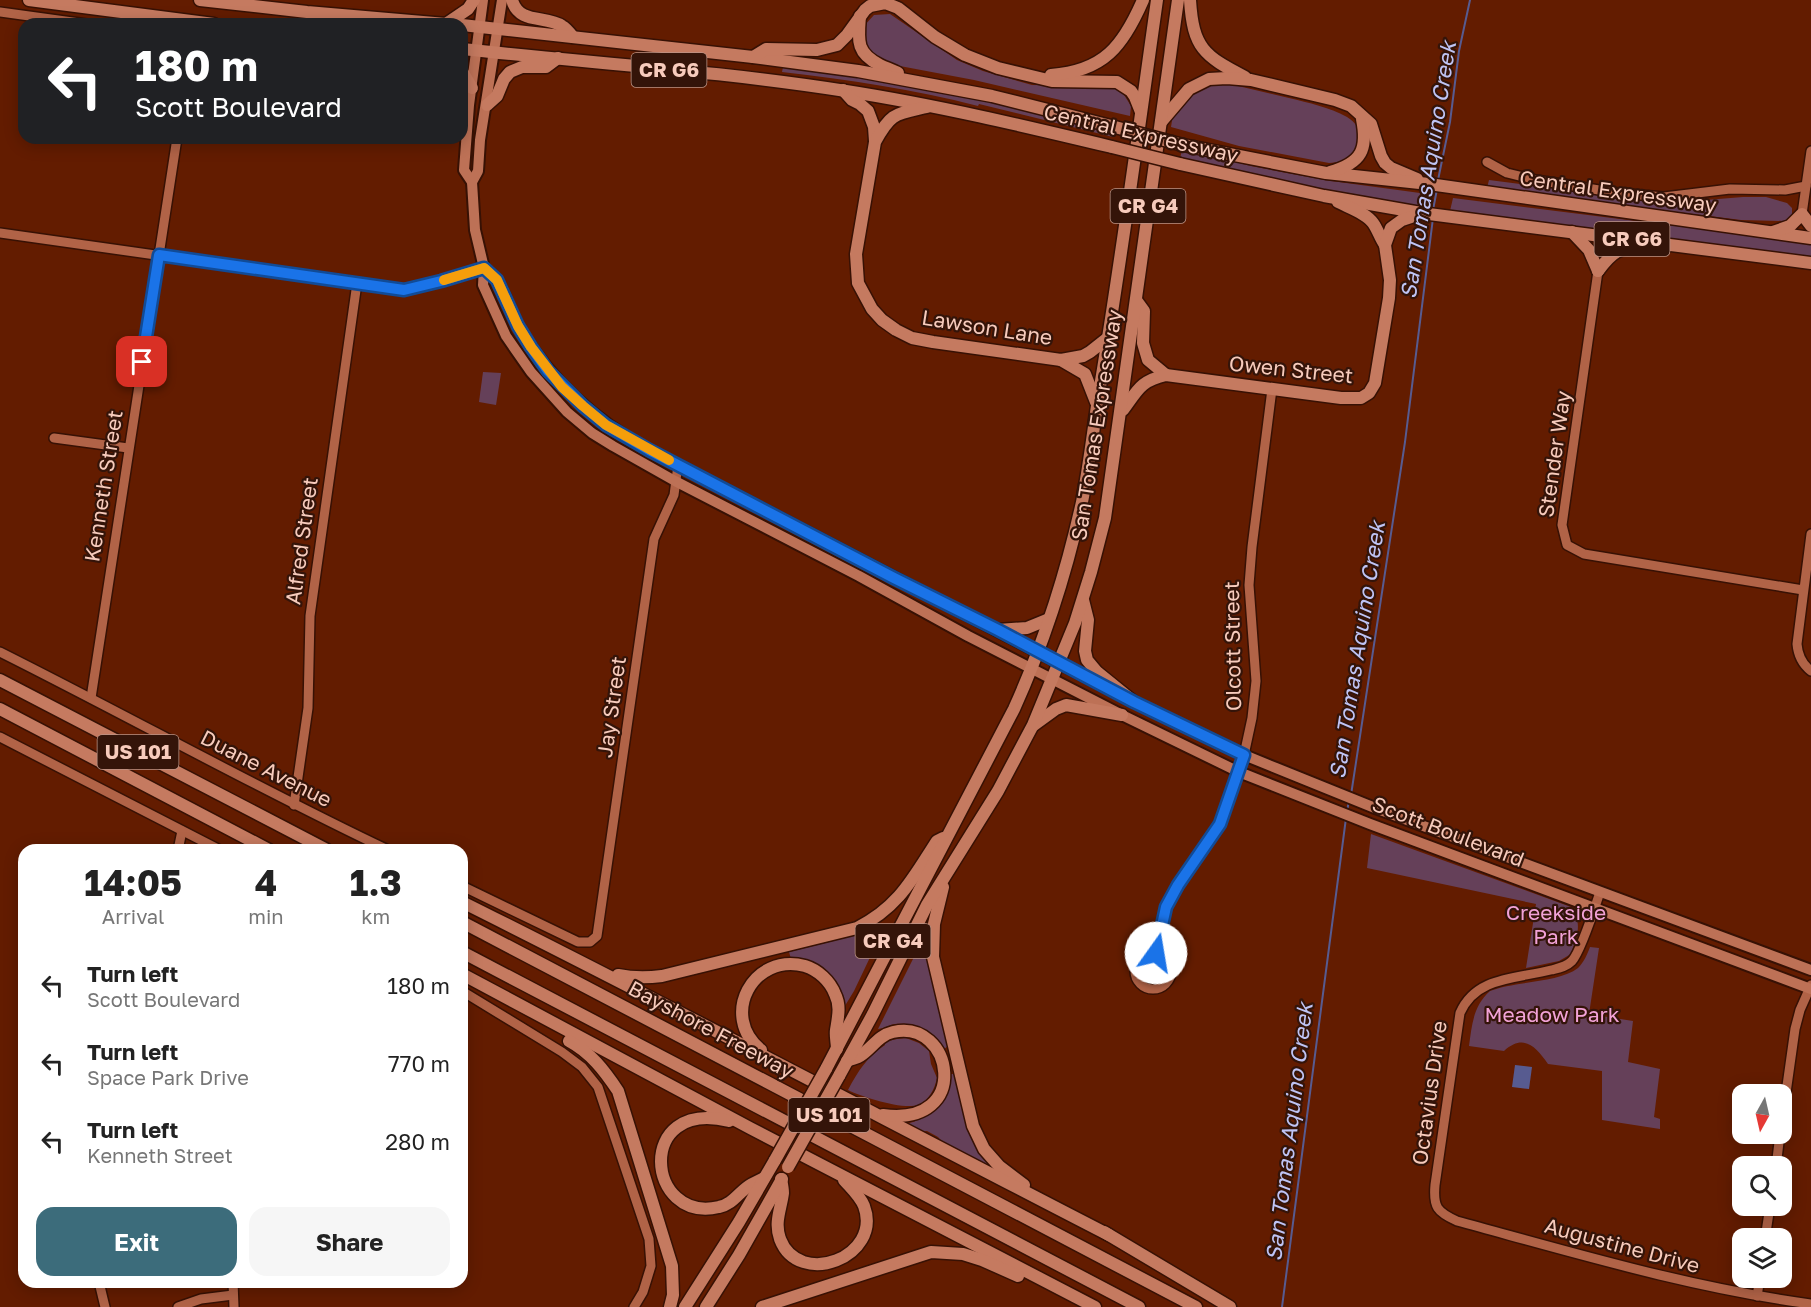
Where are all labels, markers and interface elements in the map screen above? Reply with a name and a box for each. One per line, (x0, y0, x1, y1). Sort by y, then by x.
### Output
water label: San Tomas Aquino Creek (1394, 37, 1462, 301)
text: 180 m (135, 40, 258, 90)
icon: left (36, 42, 114, 120)
road number: CR G6 (632, 53, 706, 87)
text: Scott Boulevard (135, 91, 342, 123)
street label: Central Expressway (1041, 98, 1241, 168)
street label: Central Expressway (1518, 164, 1719, 218)
road number: CR G4 (1110, 189, 1186, 223)
road number: CR G6 (1594, 222, 1670, 256)
street label: Lawson Lane (920, 304, 1054, 350)
street label: San Tomas Expressway (1065, 307, 1127, 542)
pin (116, 336, 167, 387)
icon: arrive (125, 345, 158, 378)
street label: Owen Street (1228, 350, 1355, 388)
street label: Stender Way (1532, 389, 1576, 519)
street label: Kenneth Street (78, 408, 128, 563)
street label: Alfred Street (279, 476, 323, 606)
water label: San Tomas Aquino Creek (1323, 517, 1391, 781)
street label: Olcott Street (1218, 581, 1246, 711)
street label: Jay Street (591, 654, 631, 759)
street label: Duane Avenue (197, 724, 336, 812)
road number: US 101 (98, 735, 178, 769)
street label: Scott Boulevard (1369, 790, 1528, 872)
text: 14:05 (84, 861, 182, 904)
text: 4 (255, 861, 277, 904)
text: 1.3 (350, 861, 402, 904)
park label: Creekside Park (1506, 899, 1606, 949)
text: Arrival (102, 904, 164, 928)
text: min (248, 904, 284, 928)
text: km (361, 904, 390, 928)
position arrow (1124, 921, 1188, 985)
road number: CR G4 (856, 924, 930, 958)
text: Turn left (87, 960, 178, 987)
icon: left (36, 969, 69, 1002)
text: 180 m (387, 972, 450, 999)
street label: Bayshore Freeway (624, 975, 799, 1084)
text: Scott Boulevard (87, 987, 240, 1011)
water label: San Tomas Aquino Creek (1259, 999, 1318, 1263)
park label: Meadow Park (1484, 1001, 1620, 1027)
street label: Octavius Drive (1406, 1019, 1452, 1167)
text: Turn left (87, 1038, 178, 1065)
icon: left (36, 1047, 69, 1080)
text: 770 m (388, 1050, 450, 1077)
text: Space Park Drive (87, 1065, 249, 1089)
north arrow (1732, 1084, 1792, 1144)
map controls (1732, 1084, 1792, 1288)
road number: US 101 (788, 1098, 870, 1132)
text: Turn left (87, 1116, 178, 1143)
icon: left (36, 1125, 69, 1158)
text: 280 m (385, 1128, 450, 1155)
text: Kenneth Street (87, 1143, 233, 1167)
button: search (1732, 1156, 1792, 1216)
button: Exit (36, 1207, 237, 1276)
button: Share (249, 1207, 450, 1276)
street label: Augustine Drive (1542, 1212, 1703, 1278)
button: layers (1732, 1228, 1792, 1288)

